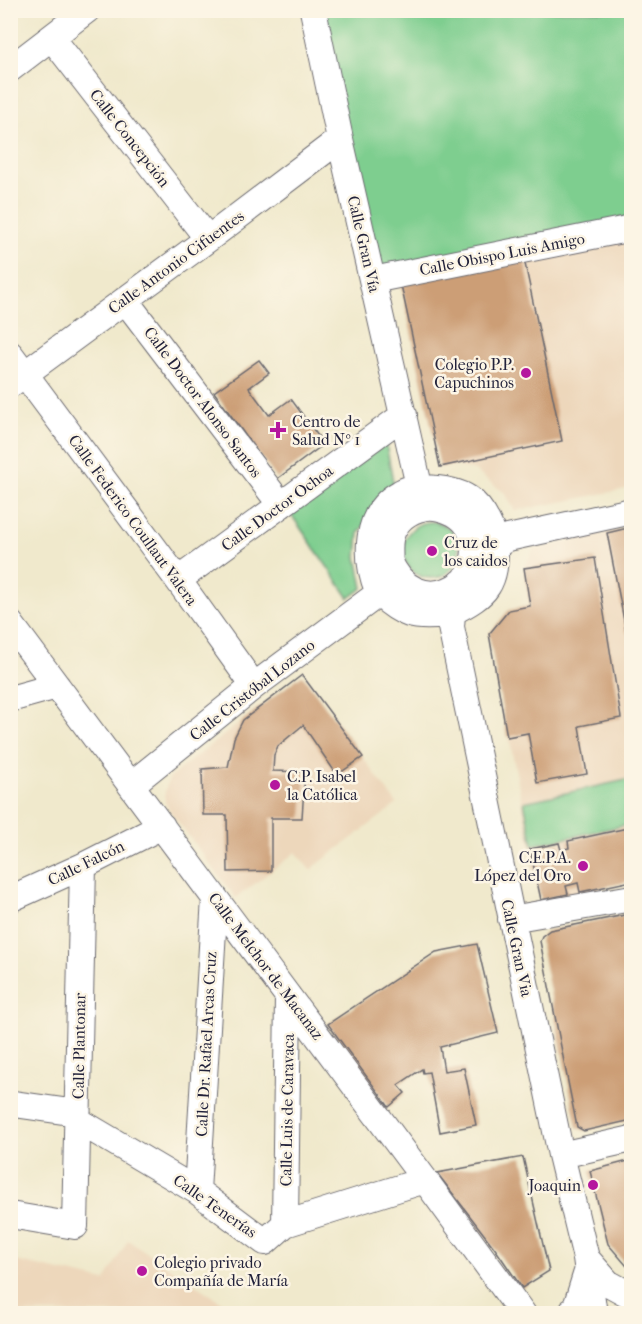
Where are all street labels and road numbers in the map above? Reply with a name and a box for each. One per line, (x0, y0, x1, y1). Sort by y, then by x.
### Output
street label: Calle Concepción (86, 85, 175, 191)
street label: Calle Gran Vía (344, 194, 384, 295)
street label: Calle Antonio Cifuentes (104, 206, 248, 318)
street label: Calle Obispo Luis Amigo (418, 229, 586, 279)
street label: Calle Doctor Alonso Santos (140, 323, 266, 481)
street label: Calle Federico Coullaut Valera (65, 431, 202, 610)
street label: Calle Doctor Ochoa (217, 461, 337, 555)
street label: Calle Cristóbal Lozano (186, 635, 318, 745)
street label: Calle Falcón (45, 836, 128, 890)
street label: Calle Melchor de Macanaz (204, 889, 328, 1043)
street label: Calle Gran Via (497, 898, 537, 999)
street label: Calle Dr. Rafael Arcas Cruz (192, 951, 220, 1137)
street label: Calle Plantonar (69, 993, 89, 1099)
street label: Calle Luis de Caravaca (276, 1033, 298, 1187)
street label: Calle Tenerías (170, 1170, 260, 1242)

